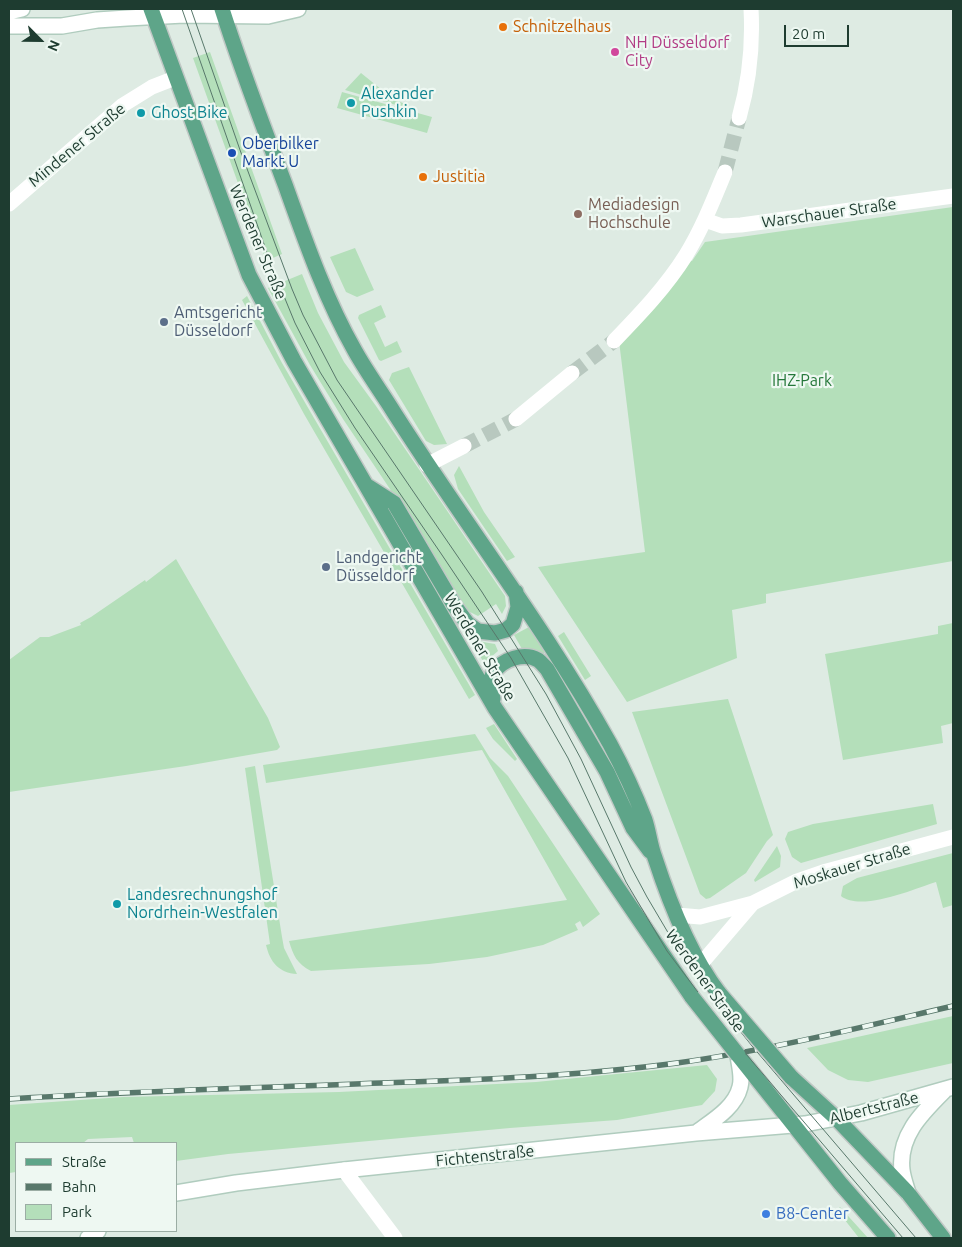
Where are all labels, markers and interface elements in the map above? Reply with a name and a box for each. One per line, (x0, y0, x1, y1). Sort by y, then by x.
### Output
north arrow (15, 15, 65, 65)
scale bar (787, 15, 852, 47)
place label: Schnitzelhaus (513, 17, 611, 37)
marker: Schnitzelhaus (497, 21, 509, 33)
text: 20 m (792, 25, 825, 42)
place label: NH Düsseldorf City (625, 33, 729, 71)
text: N (44, 38, 63, 54)
marker: NH Düsseldorf City (609, 46, 621, 58)
place label: Alexander Pushkin (361, 84, 434, 122)
marker: Alexander Pushkin (345, 97, 357, 109)
street label: Mindener Straße (25, 99, 129, 191)
place label: Ghost Bike (151, 103, 228, 123)
marker: Ghost Bike (135, 107, 147, 119)
place label: Oberbilker Markt U (242, 134, 319, 172)
marker: Oberbilker Markt U (226, 147, 238, 159)
place label: Justitia (433, 167, 486, 187)
marker: Justitia (417, 171, 429, 183)
street label: Werdener Straße (225, 182, 291, 302)
street label: Warschauer Straße (761, 194, 897, 232)
place label: Mediadesign Hochschule (588, 195, 680, 233)
marker: Mediadesign Hochschule (572, 208, 584, 220)
place label: Amtsgericht Düsseldorf (174, 303, 262, 341)
marker: Amtsgericht Düsseldorf (158, 316, 170, 328)
park label: IHZ-Park (772, 371, 832, 391)
place label: Landgericht Düsseldorf (336, 548, 422, 586)
marker: Landgericht Düsseldorf (320, 561, 332, 573)
street label: Werdener Straße (440, 589, 520, 705)
street label: Moskauer Straße (791, 839, 913, 893)
place label: Landesrechnungshof Nordrhein-Westfalen (127, 885, 278, 923)
marker: Landesrechnungshof Nordrhein-Westfalen (111, 898, 123, 910)
street label: Werdener Straße (661, 926, 749, 1036)
street label: Albertstraße (827, 1088, 921, 1128)
street label: Fichtenstraße (435, 1141, 535, 1171)
legend (15, 1142, 178, 1232)
text: Straße (62, 1153, 106, 1170)
text: Bahn (62, 1178, 96, 1195)
text: Park (62, 1203, 92, 1220)
place label: B8-Center (776, 1204, 849, 1224)
marker: B8-Center (760, 1208, 772, 1220)

